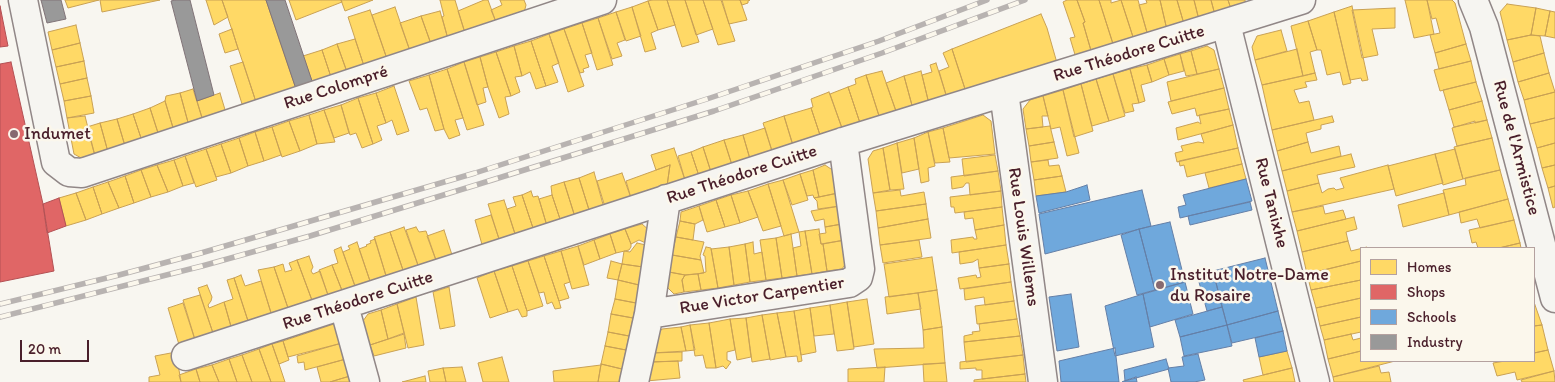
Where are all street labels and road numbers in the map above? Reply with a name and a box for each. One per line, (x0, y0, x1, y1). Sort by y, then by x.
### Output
street label: Rue Théodore Cuitte (1051, 21, 1207, 87)
street label: Rue Colompré (281, 61, 391, 115)
street label: Rue de l'Armistice (1488, 78, 1544, 218)
street label: Rue Théodore Cuitte (664, 140, 820, 210)
street label: Rue Tanixhe (1249, 155, 1293, 251)
street label: Rue Louis Willems (1003, 166, 1043, 308)
street label: Rue Théodore Cuitte (280, 266, 436, 336)
street label: Rue Victor Carpentier (678, 272, 846, 320)

